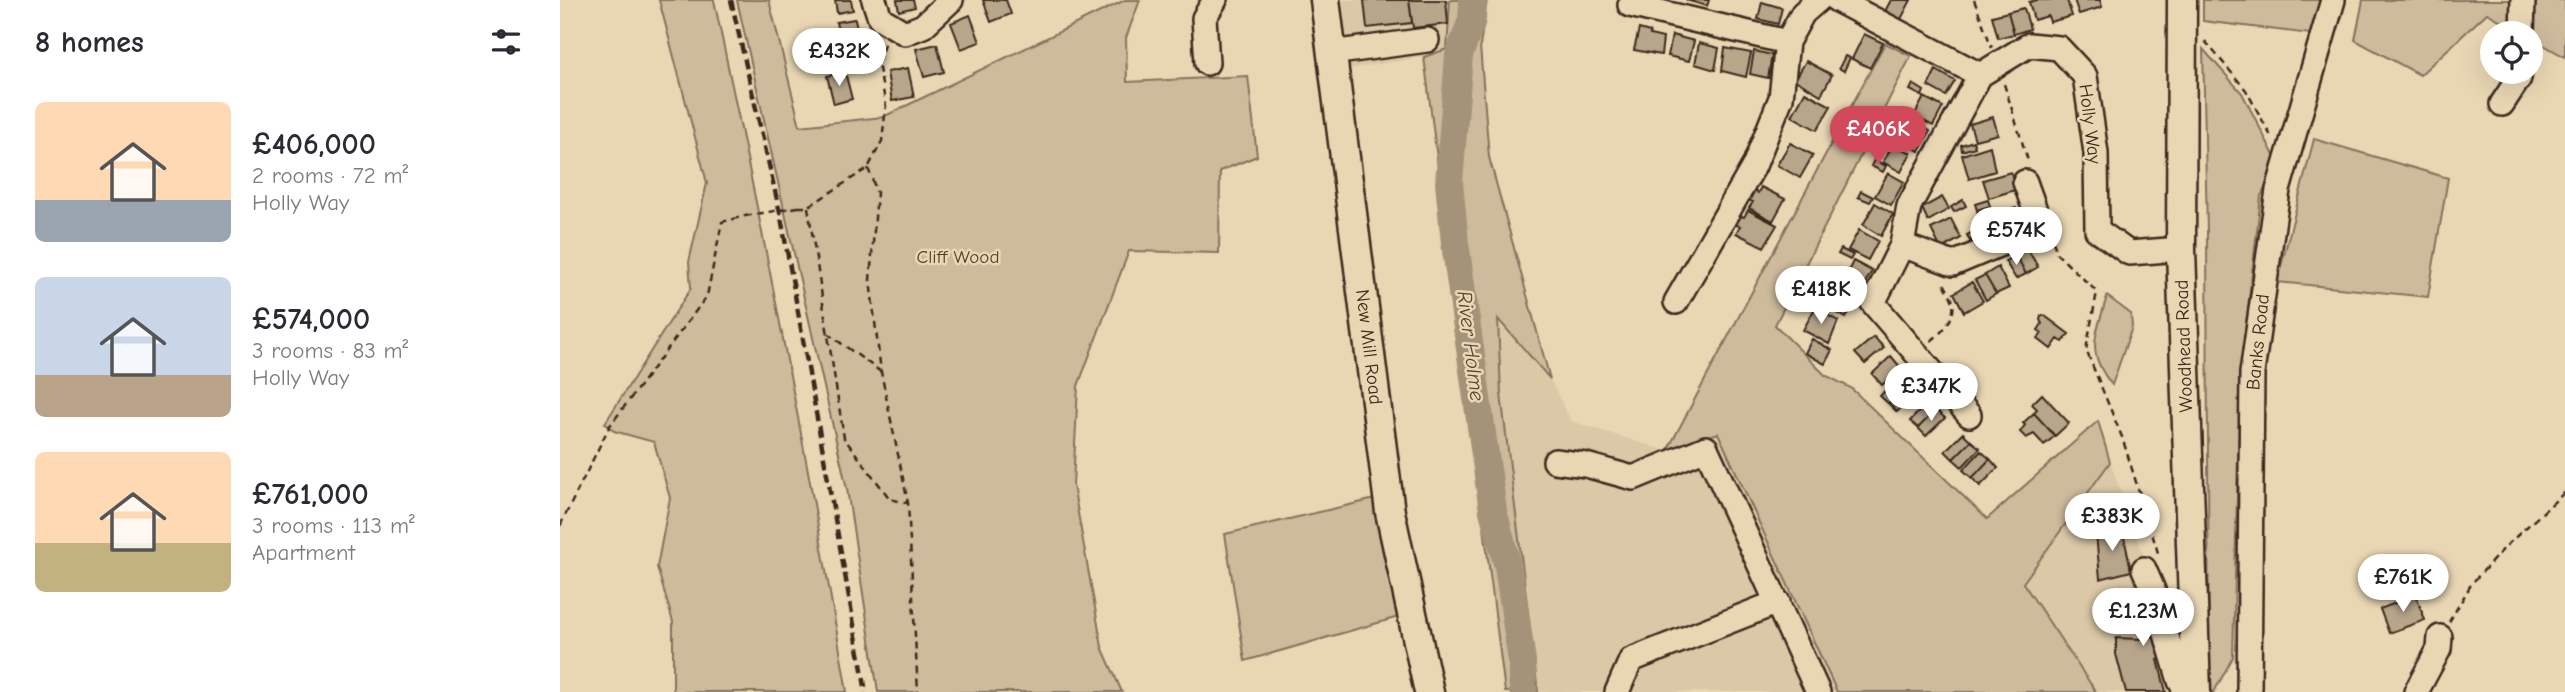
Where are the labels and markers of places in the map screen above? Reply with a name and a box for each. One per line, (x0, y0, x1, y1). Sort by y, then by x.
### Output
pin: £432K (790, 28, 888, 88)
pin: £406K (1829, 106, 1927, 166)
pin: £574K (1967, 208, 2065, 267)
pin: £418K (1772, 266, 1870, 326)
pin: £347K (1882, 364, 1980, 423)
pin: £383K (2063, 494, 2161, 553)
pin: £761K (2354, 554, 2452, 614)
pin: £1.23M (2086, 588, 2200, 648)

